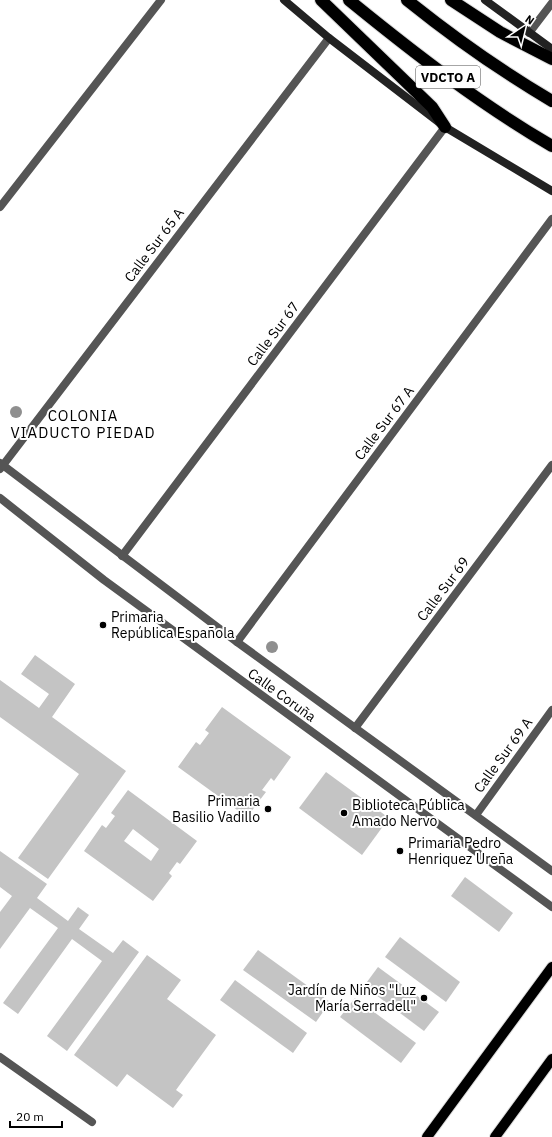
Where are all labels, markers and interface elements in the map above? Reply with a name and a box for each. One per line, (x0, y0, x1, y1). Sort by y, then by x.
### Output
north arrow (504, 8, 544, 48)
text: N (522, 12, 537, 28)
road number: VDCTO A (416, 66, 480, 88)
street label: Calle Sur 65 A (120, 204, 188, 286)
street label: Calle Sur 67 (243, 298, 303, 370)
street label: Calle Sur 67 A (350, 382, 418, 464)
district label: COLONIA VIADUCTO PIEDAD (10, 406, 156, 442)
street label: Calle Sur 69 (413, 553, 473, 625)
place label: Primaria República Española (111, 608, 235, 642)
marker: Primaria República Española (98, 620, 108, 630)
street label: Calle Coruña (244, 664, 320, 726)
street label: Calle Sur 69 A (470, 714, 536, 796)
place label: Primaria Basilio Vadillo (172, 792, 261, 826)
place label: Biblioteca Pública Amado Nervo (352, 796, 465, 830)
marker: Primaria Basilio Vadillo (263, 804, 273, 814)
marker: Biblioteca Pública Amado Nervo (339, 808, 349, 818)
place label: Primaria Pedro Henriquez Ureña (408, 834, 514, 868)
marker: Primaria Pedro Henriquez Ureña (395, 846, 405, 856)
place label: Jardín de Niños "Luz María Serradell" (288, 981, 417, 1015)
marker: Jardín de Niños "Luz María Serradell" (419, 993, 429, 1003)
scale bar (10, 1103, 62, 1129)
text: 20 m (16, 1109, 44, 1124)

